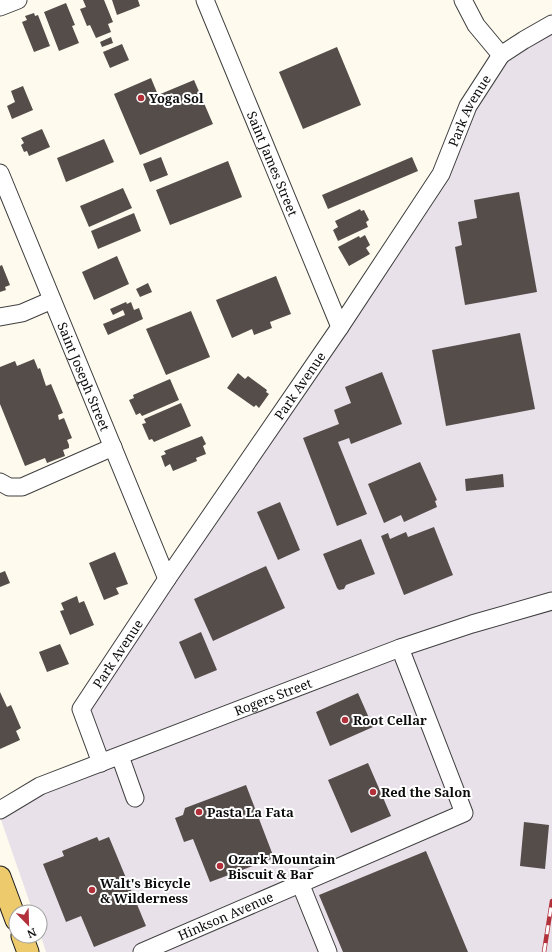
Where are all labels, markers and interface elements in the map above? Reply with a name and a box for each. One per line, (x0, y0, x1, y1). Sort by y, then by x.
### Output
street label: Park Avenue (444, 71, 495, 149)
place label: Yoga Sol (149, 89, 204, 107)
marker: Yoga Sol (136, 93, 146, 103)
street label: Saint James Street (243, 109, 302, 219)
street label: Saint Joseph Street (53, 319, 114, 434)
street label: Park Avenue (270, 348, 329, 423)
street label: Park Avenue (88, 616, 147, 691)
street label: Rogers Street (231, 674, 315, 720)
place label: Root Cellar (353, 711, 427, 729)
marker: Root Cellar (340, 715, 350, 725)
place label: Red the Salon (381, 783, 471, 801)
marker: Red the Salon (368, 787, 378, 797)
place label: Pasta La Fata (207, 803, 294, 821)
marker: Pasta La Fata (194, 807, 204, 817)
place label: Ozark Mountain Biscuit & Bar (228, 850, 336, 883)
marker: Ozark Mountain Biscuit & Bar (215, 861, 225, 871)
place label: Walt's Bicycle & Wilderness (100, 874, 191, 907)
marker: Walt's Bicycle & Wilderness (87, 885, 97, 895)
street label: Hinkson Avenue (175, 887, 276, 944)
north arrow (8, 904, 48, 944)
text: N (25, 925, 39, 942)

